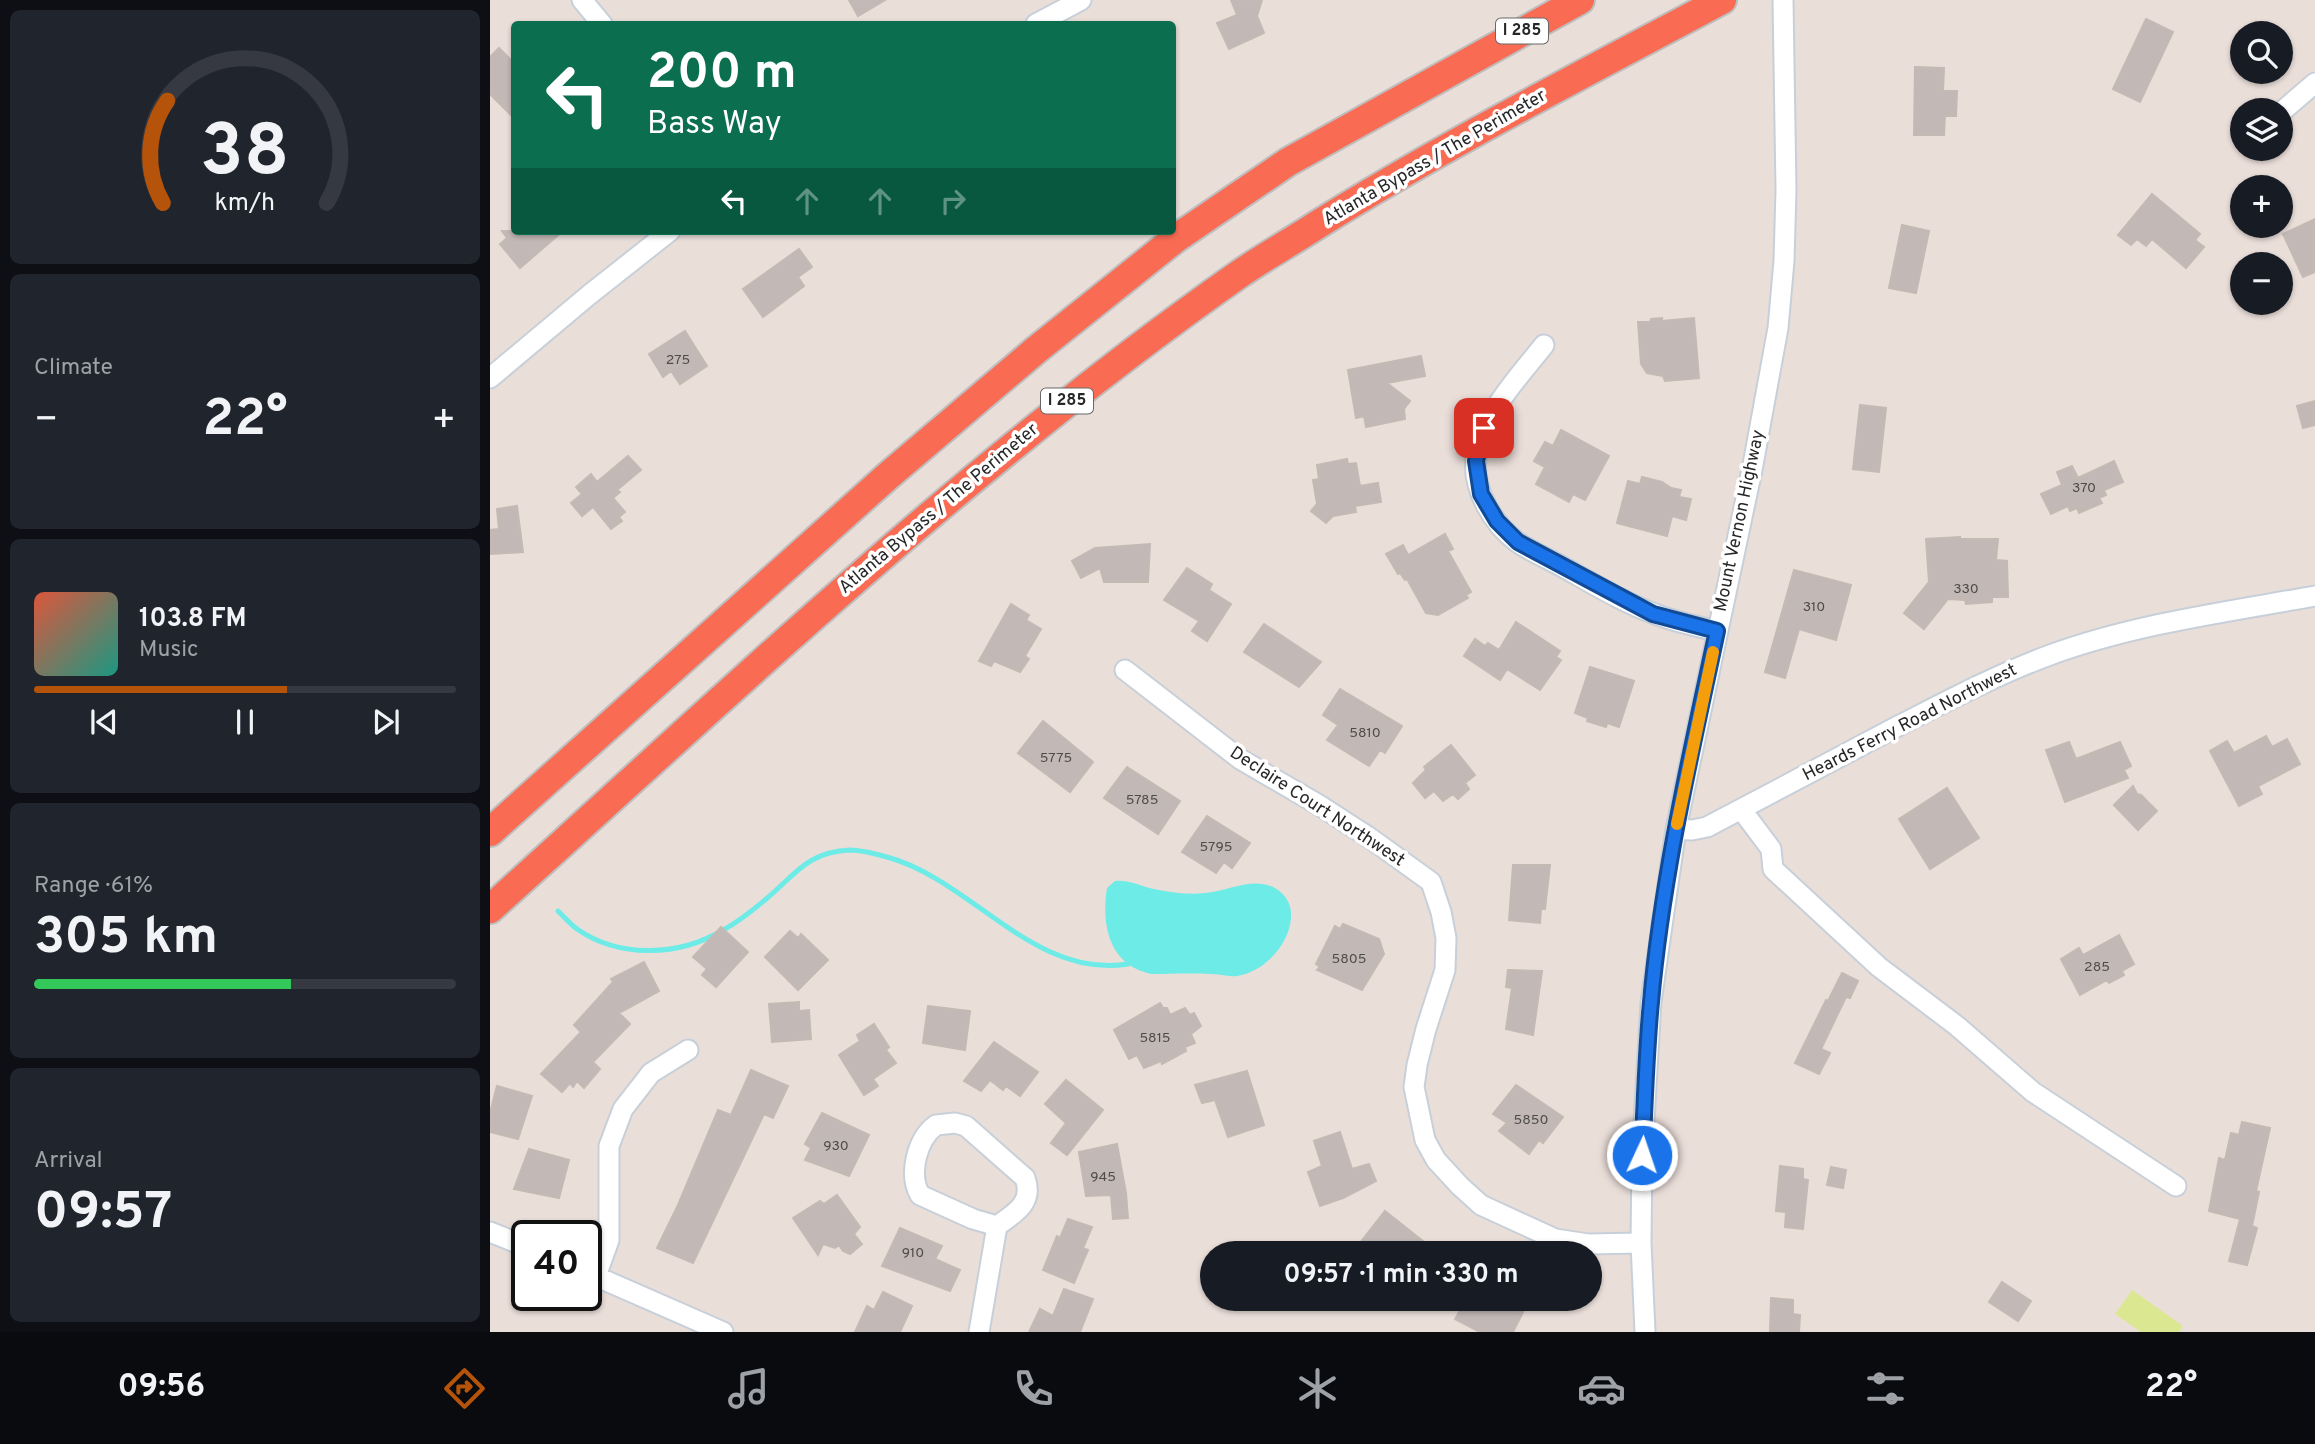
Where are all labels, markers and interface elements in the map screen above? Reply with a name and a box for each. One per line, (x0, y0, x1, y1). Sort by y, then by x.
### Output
road number: I 285 (1496, 19, 1548, 44)
map controls (2230, 21, 2293, 315)
button: search (2230, 21, 2293, 84)
text: 200 m (647, 44, 797, 106)
icon: left (532, 49, 623, 140)
street label: Atlanta Bypass / The Perimeter (1320, 85, 1550, 231)
button: layers (2230, 98, 2293, 161)
text: Bass Way (647, 105, 782, 145)
text: 38 (200, 110, 290, 202)
button: + (2230, 175, 2293, 238)
icon: left (715, 182, 753, 220)
icon: ahead (788, 182, 826, 220)
icon: ahead (861, 182, 899, 220)
icon: right (934, 182, 972, 220)
text: km/h (215, 188, 275, 220)
button: − (2230, 252, 2293, 315)
house number: 275 (666, 352, 690, 369)
text: Climate (34, 354, 113, 383)
text: 22° (202, 388, 288, 454)
road number: I 285 (1041, 388, 1093, 414)
text: − (34, 397, 59, 446)
text: + (431, 397, 456, 446)
pin (1454, 398, 1514, 458)
icon: arrive (1465, 409, 1503, 447)
street label: Atlanta Bypass / The Perimeter (835, 419, 1043, 599)
street label: Mount Vernon Highway (1709, 428, 1771, 614)
house number: 370 (2072, 480, 2096, 497)
house number: 330 (1953, 581, 1979, 598)
house number: 310 (1803, 599, 1825, 616)
text: 103.8 FM (139, 603, 247, 636)
text: Music (139, 636, 199, 665)
street label: Heards Ferry Road Northwest (1799, 659, 2021, 787)
icon: previous (85, 703, 123, 741)
icon: pause (226, 703, 264, 741)
icon: next (367, 703, 405, 741)
house number: 5810 (1349, 725, 1381, 742)
street label: Declaire Court Northwest (1225, 742, 1409, 872)
house number: 5775 (1040, 750, 1072, 767)
house number: 5785 (1126, 792, 1158, 809)
house number: 5795 (1200, 839, 1232, 856)
text: Range · 61% (34, 872, 153, 901)
text: 305 km (34, 906, 218, 972)
house number: 5805 (1332, 951, 1366, 968)
house number: 285 (2084, 959, 2110, 976)
house number: 5815 (1139, 1030, 1171, 1047)
house number: 5850 (1514, 1112, 1548, 1129)
position arrow (1605, 1118, 1679, 1192)
house number: 930 (823, 1138, 849, 1155)
text: Arrival (34, 1147, 103, 1176)
house number: 945 (1090, 1169, 1116, 1186)
text: 09:57 (34, 1181, 172, 1247)
speed limit sign: 40 (511, 1220, 602, 1311)
house number: 910 (902, 1245, 924, 1262)
text: 09:57 · 1 min · 330 m (1284, 1259, 1518, 1292)
icon: directions (440, 1364, 489, 1413)
icon: music (724, 1364, 773, 1413)
icon: phone (1009, 1364, 1058, 1413)
icon: climate (1293, 1364, 1342, 1413)
icon: car (1577, 1364, 1626, 1413)
icon: filters (1861, 1364, 1910, 1413)
text: 09:56 (118, 1368, 205, 1408)
text: 22° (2145, 1368, 2197, 1408)

